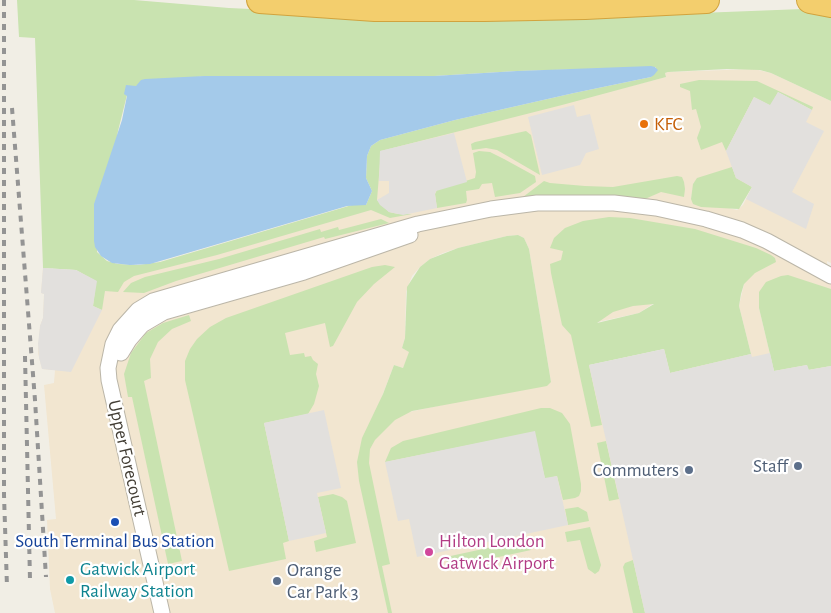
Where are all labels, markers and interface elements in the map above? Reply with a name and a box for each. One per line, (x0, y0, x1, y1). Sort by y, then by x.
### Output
place label: KFC (654, 113, 682, 135)
marker: KFC (638, 118, 650, 130)
street label: Upper Forecourt (103, 398, 151, 518)
place label: Staff (753, 455, 788, 477)
place label: Commuters (593, 459, 679, 481)
marker: Staff (792, 460, 804, 472)
marker: Commuters (683, 464, 695, 476)
marker: South Terminal Bus Station (109, 516, 121, 528)
place label: South Terminal Bus Station (15, 530, 215, 552)
place label: Hilton London Gatwick Airport (439, 530, 554, 574)
marker: Hilton London Gatwick Airport (423, 546, 435, 558)
place label: Gatwick Airport Railway Station (80, 558, 195, 602)
place label: Orange Car Park 3 (287, 559, 358, 603)
marker: Gatwick Airport Railway Station (64, 574, 76, 586)
marker: Orange Car Park 3 (271, 575, 283, 587)

